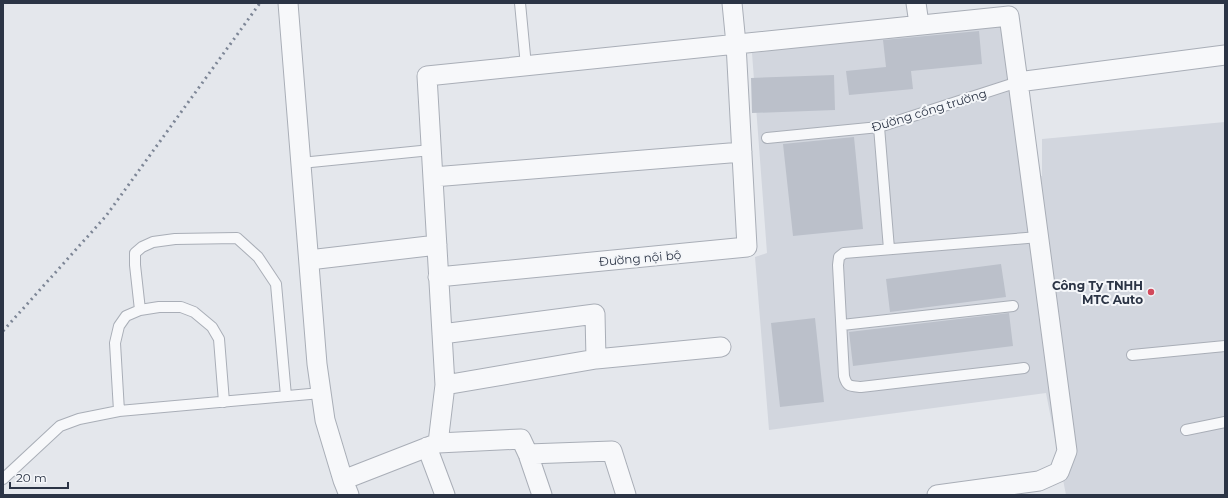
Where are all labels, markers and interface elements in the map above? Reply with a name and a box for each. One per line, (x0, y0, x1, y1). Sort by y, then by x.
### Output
street label: Đường cổng trường (869, 85, 989, 135)
street label: Đường nội bộ (598, 247, 682, 269)
place label: Công Ty TNHH MTC Auto (1052, 278, 1143, 307)
marker: Công Ty TNHH MTC Auto (1146, 287, 1156, 297)
scale bar (10, 464, 68, 490)
text: 20 m (16, 470, 47, 485)

